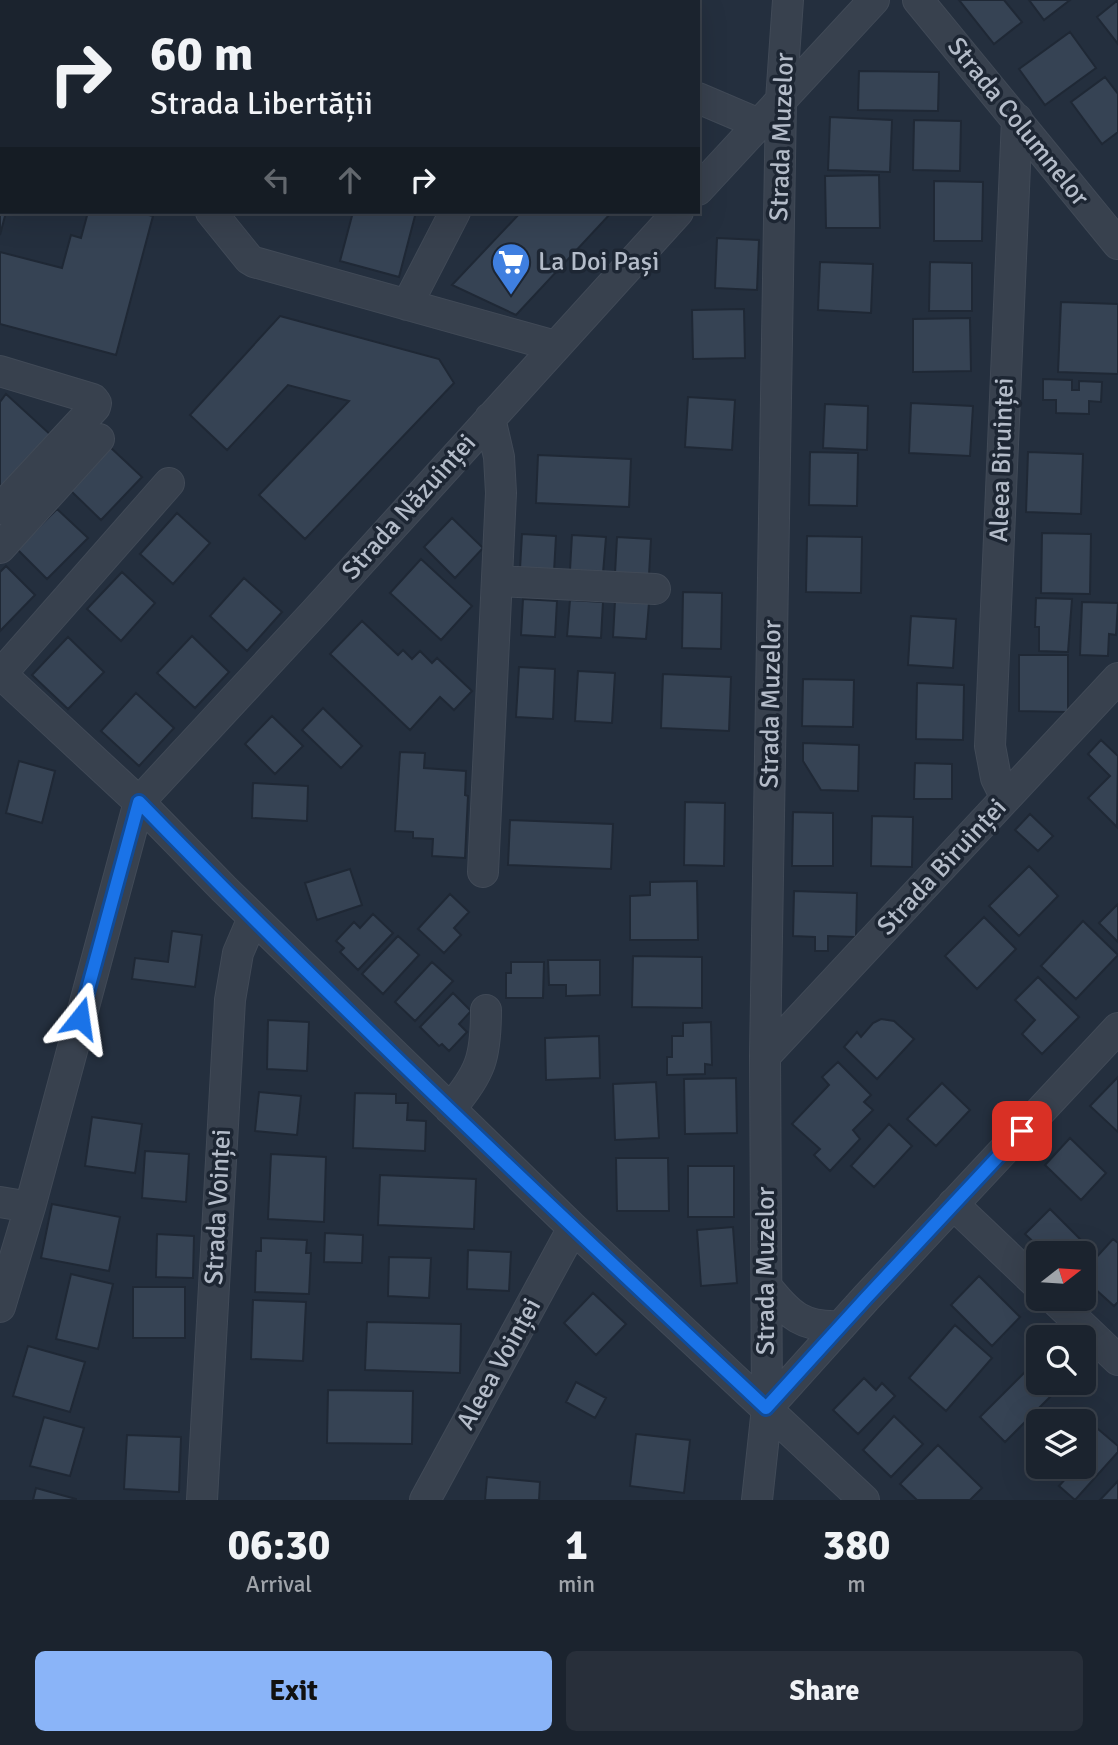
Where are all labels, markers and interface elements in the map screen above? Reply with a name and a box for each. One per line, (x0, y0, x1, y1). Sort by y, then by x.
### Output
text: 60 m (150, 24, 253, 84)
icon: right (35, 28, 126, 119)
street label: Strada Columnelor (940, 31, 1096, 213)
street label: Strada Muzelor (763, 52, 801, 222)
text: Strada Libertății (150, 84, 373, 123)
icon: left (258, 161, 296, 199)
icon: ahead (331, 161, 369, 199)
icon: right (404, 161, 442, 199)
supermarket icon: La Doi Pași (490, 241, 532, 296)
place label: La Doi Pași (538, 246, 659, 278)
street label: Aleea Biruinței (983, 377, 1021, 543)
street label: Strada Năzuinței (335, 427, 483, 587)
street label: Strada Muzelor (754, 619, 788, 789)
street label: Strada Biruinței (871, 792, 1013, 942)
position arrow (43, 981, 117, 1055)
pin (992, 1101, 1052, 1161)
icon: arrive (1003, 1112, 1041, 1150)
street label: Strada Voinței (198, 1128, 238, 1286)
street label: Strada Muzelor (750, 1186, 782, 1355)
north arrow (1026, 1241, 1096, 1311)
map controls (1026, 1241, 1096, 1479)
street label: Aleea Voinței (450, 1293, 548, 1435)
button: search (1026, 1325, 1096, 1395)
button: layers (1026, 1409, 1096, 1479)
text: 06:30 (227, 1520, 331, 1571)
text: 1 (565, 1520, 588, 1571)
text: 380 (822, 1520, 891, 1571)
text: Arrival (246, 1570, 312, 1599)
text: min (558, 1570, 595, 1599)
text: m (847, 1570, 866, 1599)
button: Exit (35, 1651, 552, 1731)
button: Share (566, 1651, 1083, 1731)

